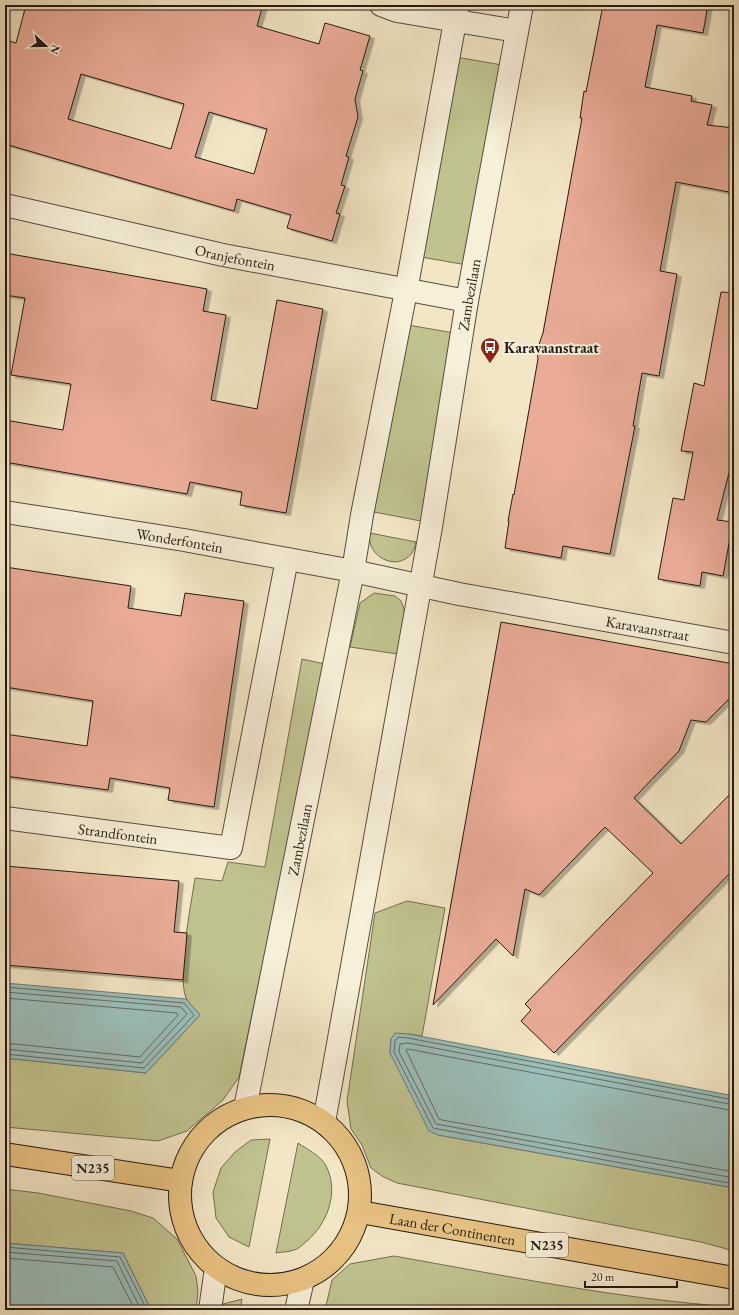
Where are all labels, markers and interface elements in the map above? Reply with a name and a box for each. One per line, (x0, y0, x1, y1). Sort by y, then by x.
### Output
north arrow (26, 26, 66, 66)
text: N (47, 43, 63, 56)
street label: Oranjefontein (193, 239, 277, 274)
street label: Zambezilaan (453, 257, 484, 332)
bus stop icon: Karavaanstraat (479, 336, 501, 364)
place label: Karavaanstraat (504, 338, 599, 357)
street label: Wonderfontein (135, 523, 225, 557)
street label: Karavaanstraat (604, 611, 691, 644)
street label: Zambezilaan (282, 802, 316, 877)
street label: Strandfontein (77, 818, 159, 848)
road number: N235 (72, 1156, 114, 1180)
street label: Laan der Continenten (388, 1208, 517, 1249)
road number: N235 (526, 1233, 568, 1257)
scale bar (585, 1263, 677, 1289)
text: 20 m (591, 1269, 615, 1285)

